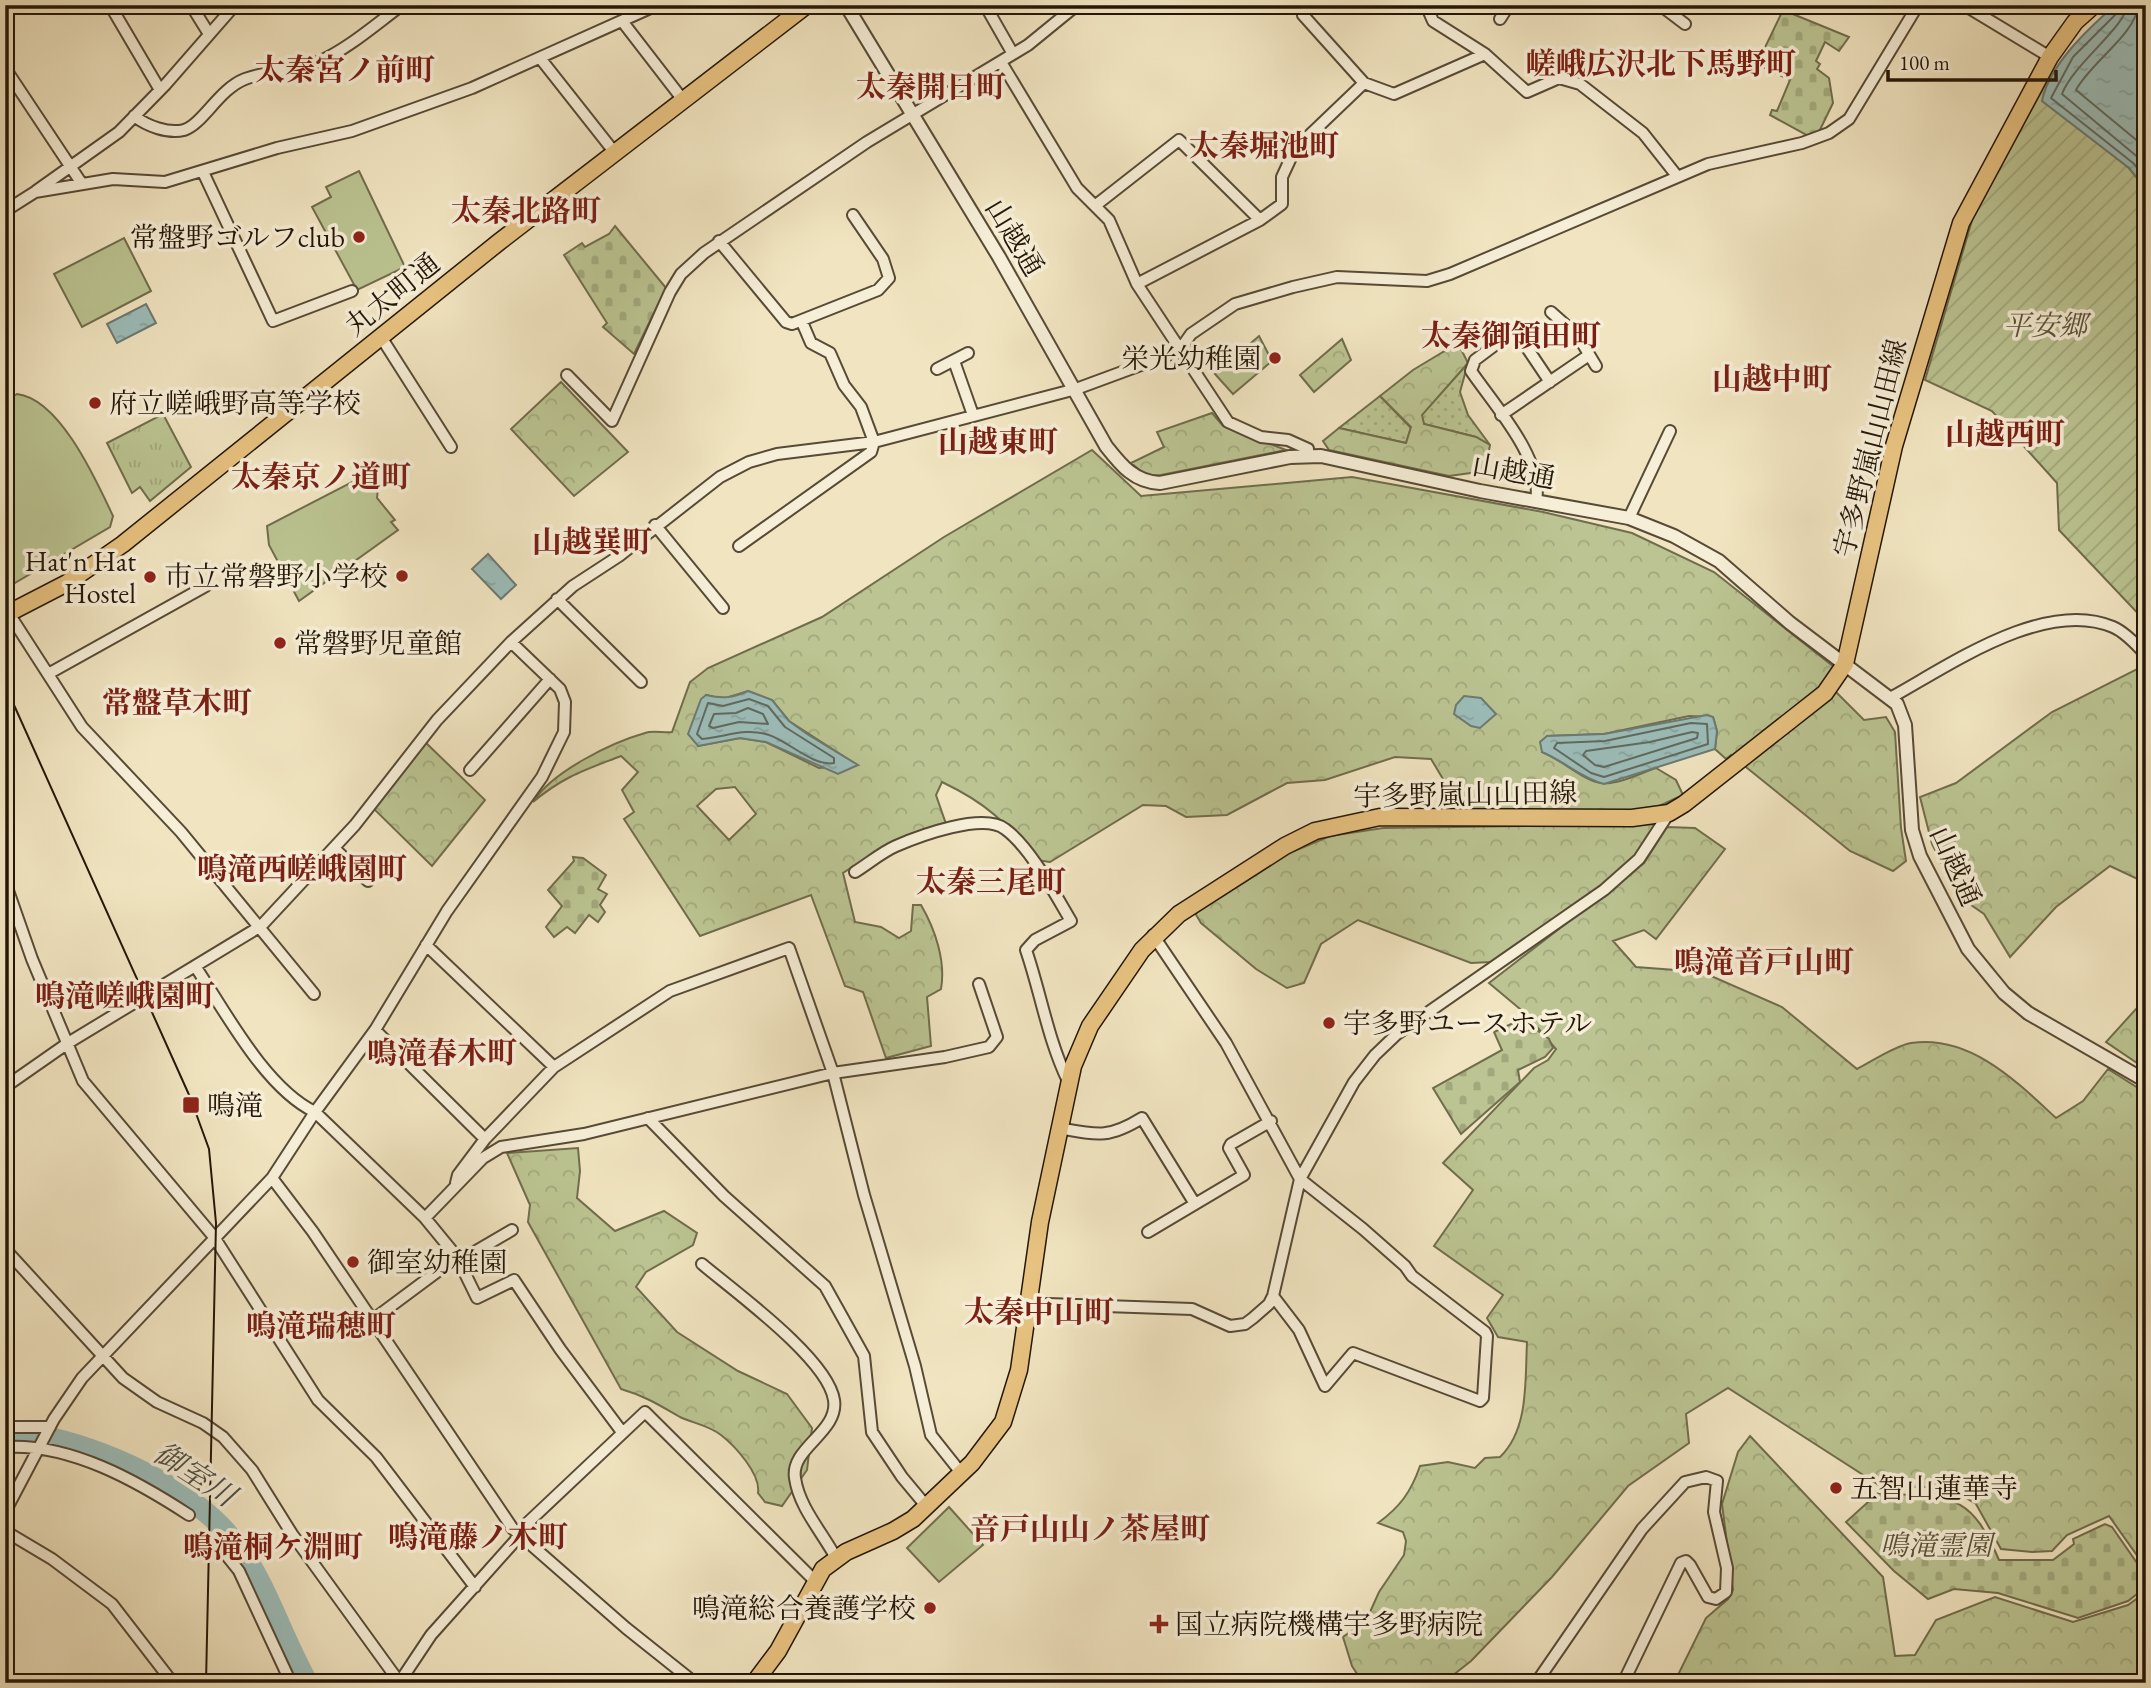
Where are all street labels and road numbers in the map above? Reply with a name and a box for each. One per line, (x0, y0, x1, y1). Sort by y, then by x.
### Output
street label: 山越通 (978, 192, 1052, 282)
street label: 丸太町通 (337, 245, 447, 343)
street label: 宇多野嵐山山田線 (1825, 335, 1915, 561)
street label: 山越通 (1470, 446, 1558, 496)
street label: 宇多野嵐山山田線 (1353, 774, 1577, 814)
street label: 山越通 (1922, 820, 1990, 912)

